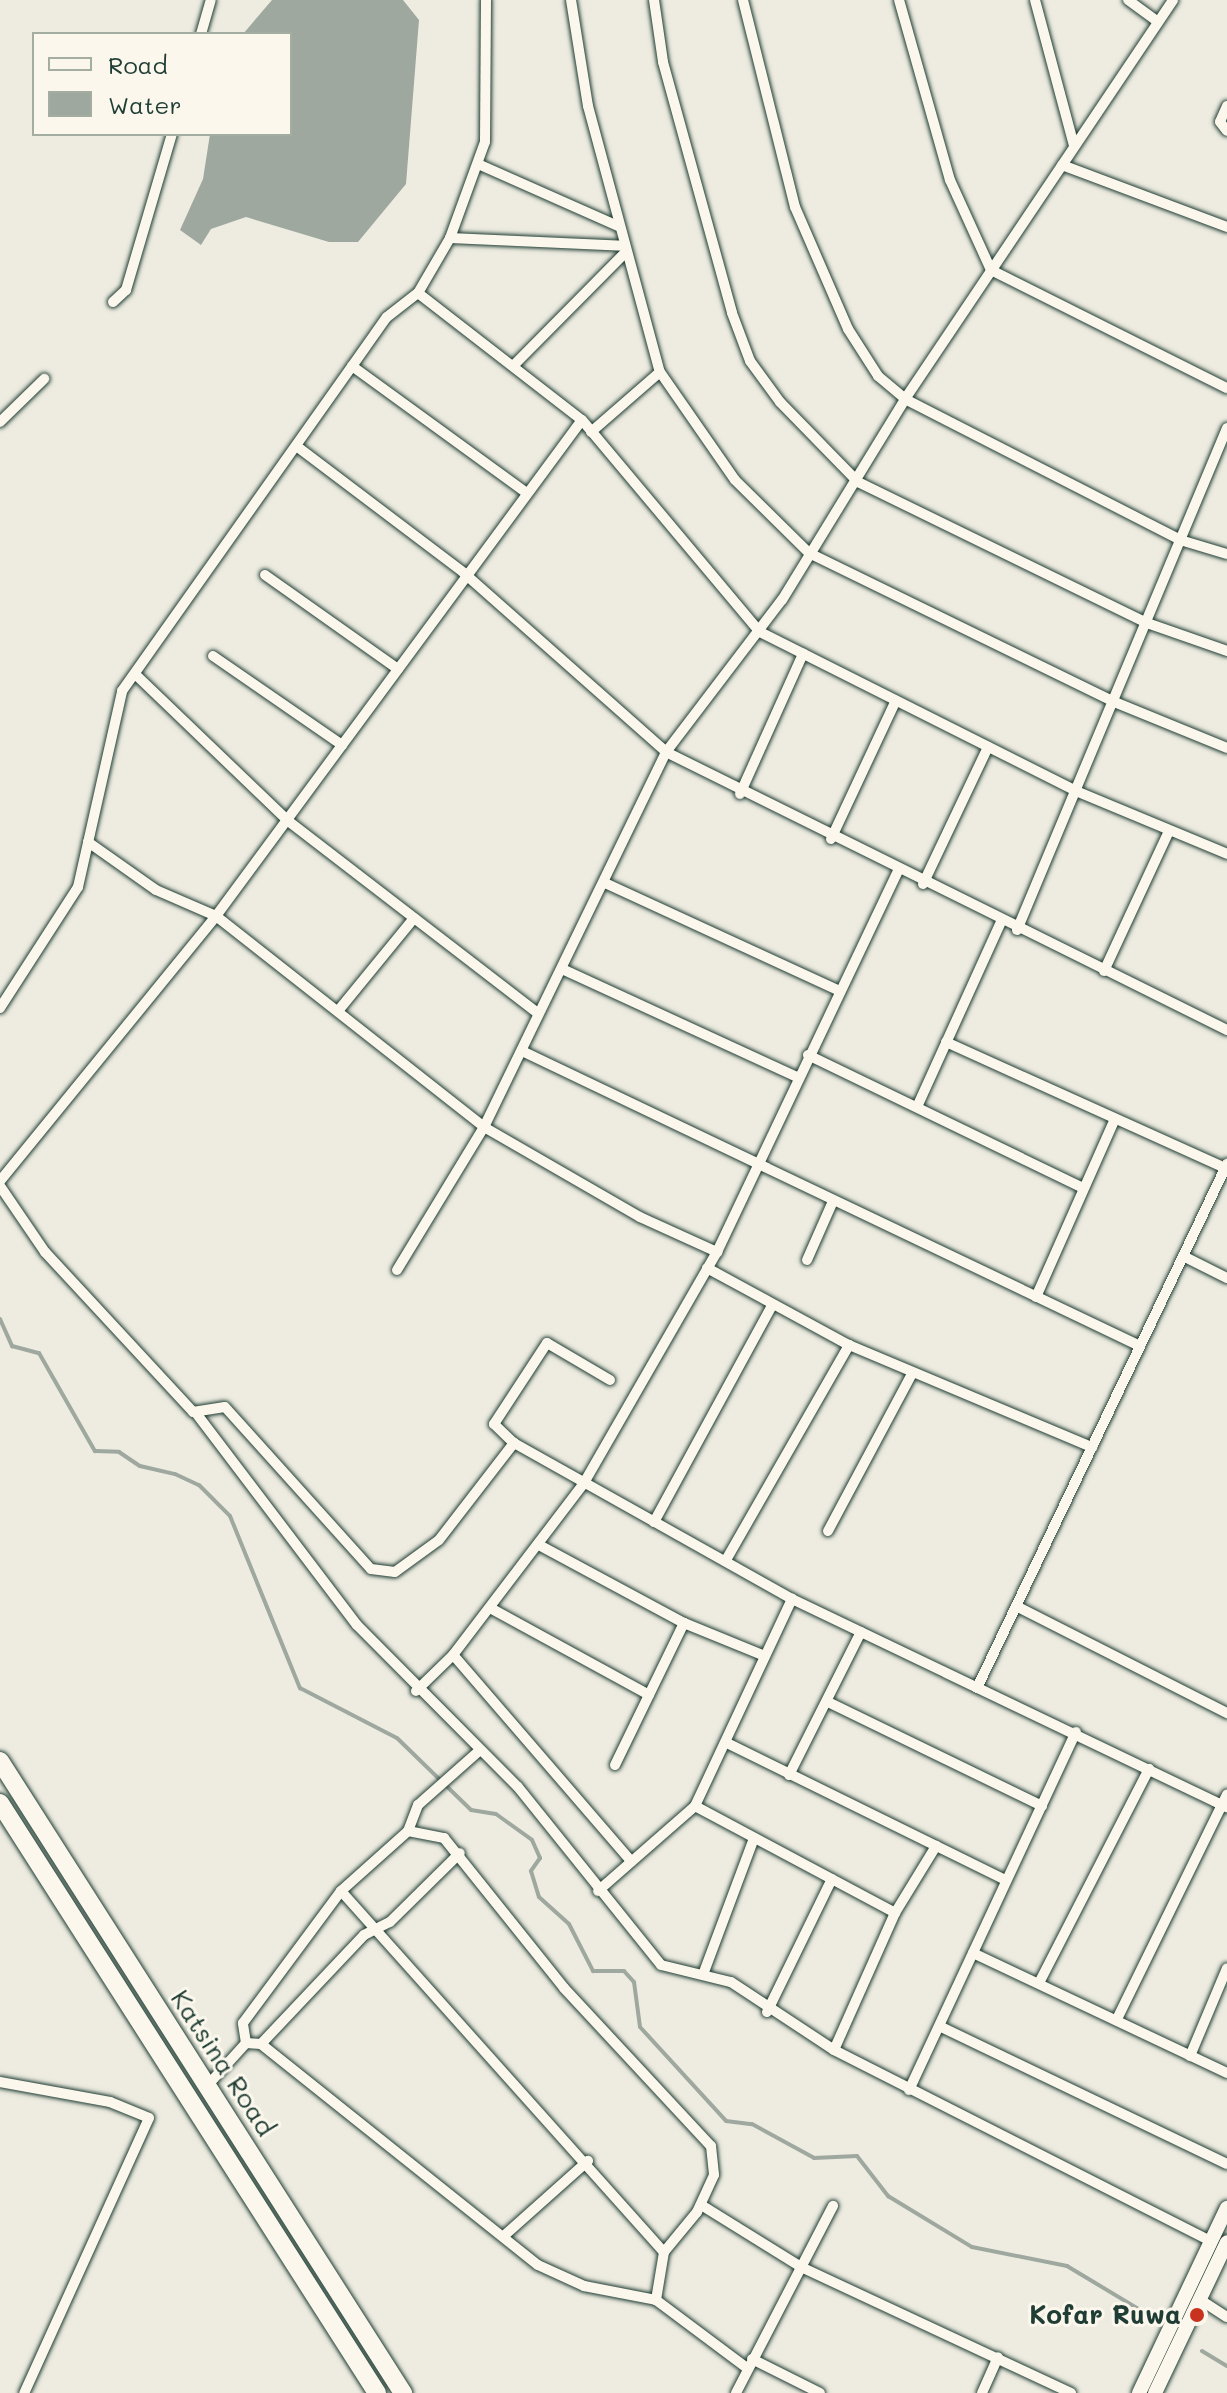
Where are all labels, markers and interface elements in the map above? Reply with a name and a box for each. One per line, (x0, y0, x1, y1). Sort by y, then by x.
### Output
legend (32, 32, 292, 136)
text: Road (108, 49, 168, 80)
text: Water (108, 89, 182, 120)
street label: Katsina Road (164, 1984, 282, 2142)
place label: Kofar Ruwa (1029, 2299, 1181, 2331)
marker: Kofar Ruwa (1188, 2306, 1206, 2324)

